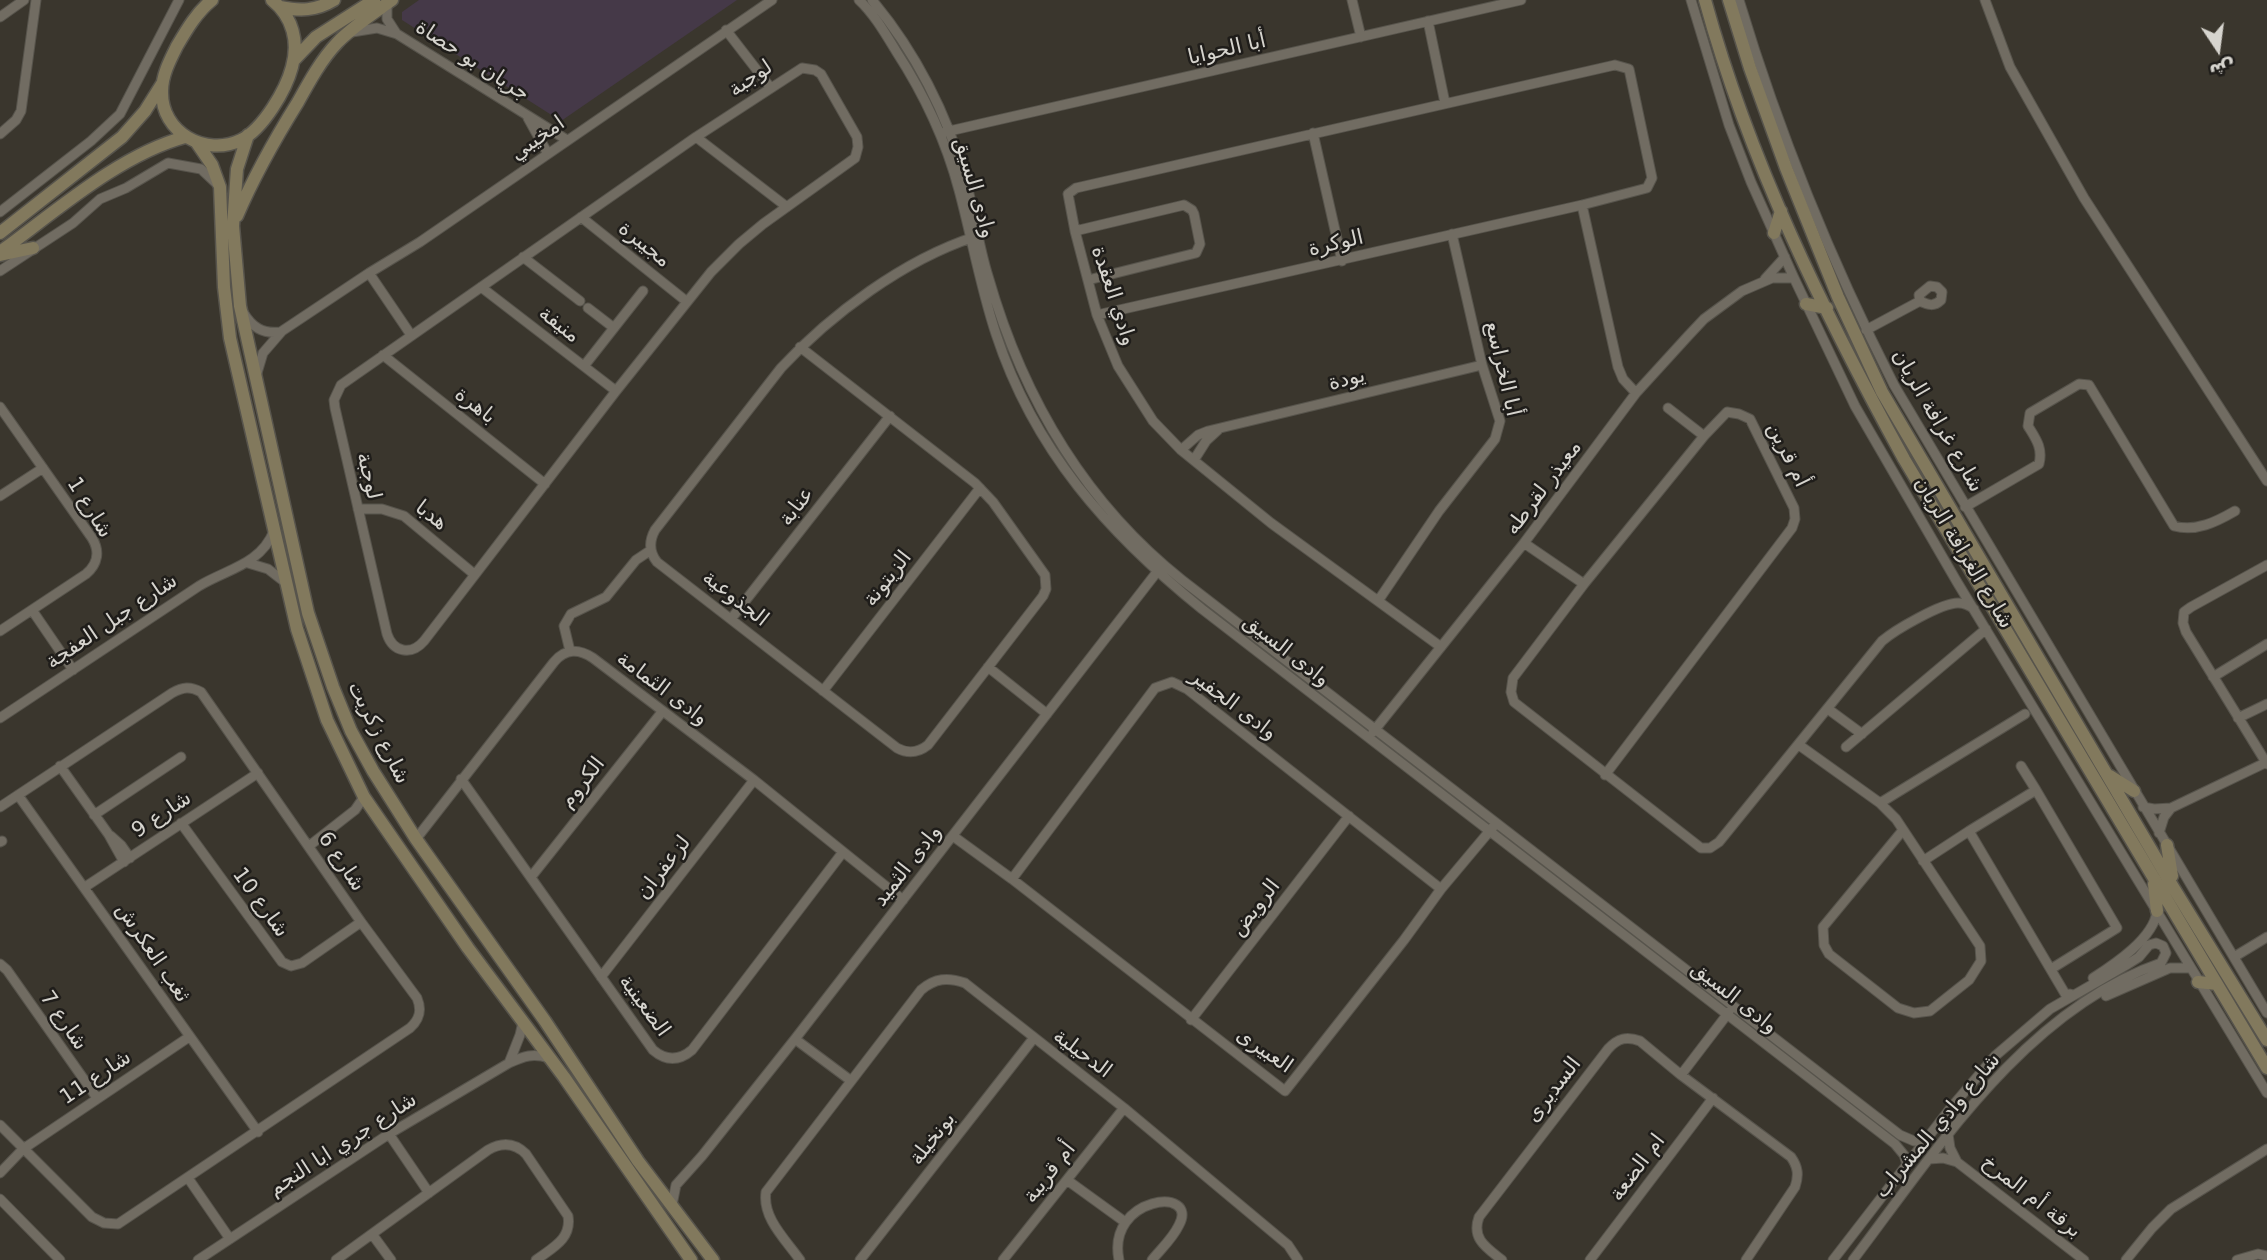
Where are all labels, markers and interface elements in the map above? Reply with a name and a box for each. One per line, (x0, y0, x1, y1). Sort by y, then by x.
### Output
north arrow (2183, 14, 2253, 84)
street label: جريان بو حصاة (410, 15, 534, 107)
street label: أبا الحوايا (1185, 29, 1269, 71)
street label: لوجبة (724, 55, 778, 103)
text: ش (2207, 56, 2238, 83)
street label: امخيبي (506, 111, 570, 167)
street label: وادى السيق (948, 135, 1000, 241)
street label: مجيبرة (613, 216, 675, 274)
street label: الوكرة (1306, 225, 1366, 263)
street label: وادي العقدة (1085, 243, 1141, 349)
street label: منيفة (533, 301, 585, 349)
street label: أبا الخراسع (1479, 319, 1525, 419)
street label: شارع غرافة الريان (1886, 345, 1988, 497)
street label: يودة (1326, 363, 1368, 397)
street label: باهرة (449, 382, 501, 430)
street label: أم قرين (1761, 418, 1813, 492)
street label: معيذر لقرطه (1500, 436, 1588, 540)
street label: لوجبة (350, 450, 386, 502)
street label: شارع 1 (61, 473, 117, 543)
street label: شارع الغرافة الريان (1908, 473, 2018, 633)
street label: عنابة (774, 483, 820, 531)
street label: هدبا (410, 496, 452, 536)
street label: الزيتونة (858, 546, 918, 612)
street label: الجذوعية (697, 565, 773, 633)
street label: شارع جبل العفجة (42, 569, 182, 675)
street label: وادى السيق (1238, 609, 1334, 693)
street label: وادى الثمامة (611, 646, 713, 732)
street label: وادى الجفير (1184, 664, 1282, 746)
street label: شارع زكريت (341, 678, 415, 788)
street label: الكروم (555, 752, 611, 814)
street label: شارع 9 (127, 786, 197, 844)
street label: وادى الثميد (868, 820, 948, 912)
street label: شارع 6 (312, 827, 370, 897)
street label: لزعفران (631, 831, 697, 905)
street label: شارع 10 (226, 863, 294, 943)
street label: الرويض (1226, 874, 1286, 942)
street label: ثغب العكرش (110, 899, 194, 1007)
street label: وادى السيق (1686, 956, 1782, 1040)
street label: الضعينية (613, 970, 675, 1042)
street label: شارع 7 (34, 986, 92, 1056)
street label: العبيرى (1231, 1023, 1297, 1079)
street label: الدحيلية (1048, 1024, 1116, 1084)
street label: شارع 11 (56, 1045, 136, 1111)
street label: شارع وادي المشراب (1870, 1048, 2006, 1204)
street label: السديرى (1521, 1052, 1587, 1128)
street label: شارع جري ابا النجم (264, 1088, 422, 1202)
street label: بونخيلة (904, 1107, 962, 1171)
street label: ام الضعة (1605, 1130, 1671, 1206)
street label: أم قريبة (1018, 1137, 1082, 1209)
street label: برقة أم المرخ (1976, 1150, 2086, 1244)

